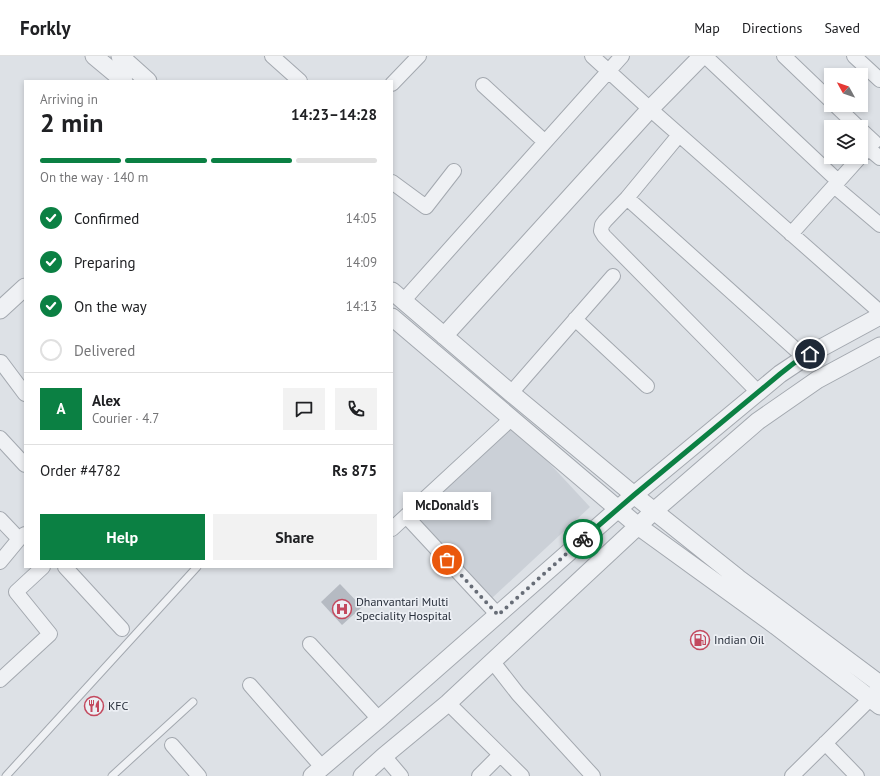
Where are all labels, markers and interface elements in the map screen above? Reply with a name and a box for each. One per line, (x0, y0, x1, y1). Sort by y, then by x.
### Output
text: Forkly (20, 16, 71, 40)
text: Map (694, 19, 720, 37)
text: Directions (742, 19, 802, 37)
text: Saved (824, 19, 860, 37)
north arrow (824, 68, 868, 112)
map controls (824, 68, 868, 164)
text: Arriving in (40, 91, 98, 108)
text: 14:23–14:28 (291, 105, 377, 124)
text: 2 min (40, 106, 103, 139)
button: layers (824, 120, 868, 164)
text: On the way · 140 m (40, 169, 148, 186)
icon: check (40, 207, 62, 229)
text: Confirmed (74, 209, 139, 228)
text: 14:05 (346, 210, 377, 227)
icon: check (40, 251, 62, 273)
text: Preparing (74, 253, 136, 272)
text: 14:09 (346, 254, 377, 271)
icon: check (40, 295, 62, 317)
text: On the way (74, 297, 147, 316)
text: 14:13 (346, 298, 377, 315)
pin (793, 337, 827, 371)
text: Delivered (74, 341, 135, 360)
icon: home (799, 343, 821, 365)
button: chat (283, 388, 325, 430)
button: phone (335, 388, 377, 430)
text: Alex (92, 391, 121, 410)
text: A (56, 399, 66, 418)
text: Courier · 4.7 (92, 410, 159, 427)
text: Order #4782 (40, 461, 121, 480)
text: Rs 875 (332, 461, 377, 480)
callout: McDonald's (403, 492, 491, 520)
text: McDonald's (415, 497, 479, 514)
button: Help (40, 514, 205, 560)
button: Share (213, 514, 377, 560)
courier (563, 519, 603, 559)
icon: bike (572, 528, 594, 550)
pin (430, 543, 464, 577)
icon: bag (436, 549, 458, 571)
place label: Dhanvantari Multi Speciality Hospital (356, 594, 452, 623)
hospital icon: Dhanvantari Multi Speciality Hospital (331, 598, 353, 620)
fuel station icon: Indian Oil (689, 629, 711, 651)
place label: Indian Oil (714, 632, 765, 647)
restaurant icon: KFC (83, 695, 105, 717)
place label: KFC (108, 698, 129, 713)

